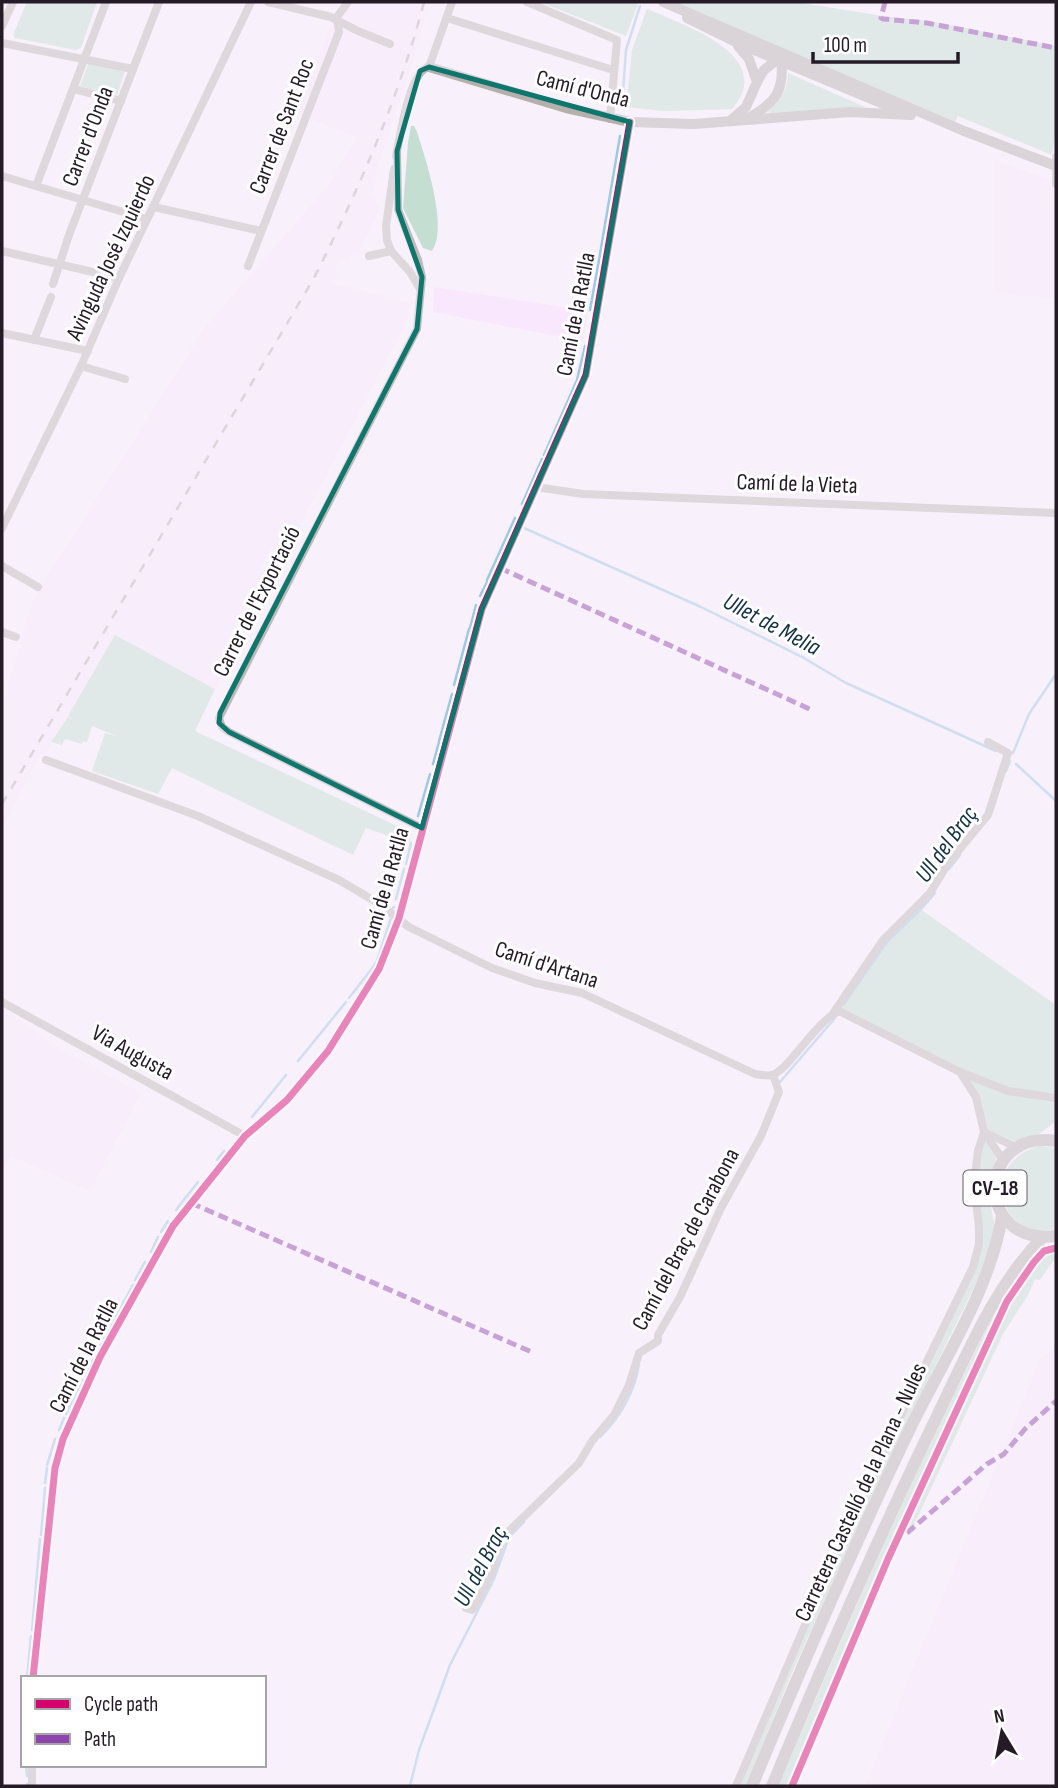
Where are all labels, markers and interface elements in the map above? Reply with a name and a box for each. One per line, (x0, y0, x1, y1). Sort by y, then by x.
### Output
scale bar (813, 21, 958, 65)
text: 100 m (824, 33, 867, 58)
street label: Carrer de Sant Roc (243, 55, 321, 198)
street label: Camí d'Onda (533, 64, 632, 114)
street label: Carrer d'Onda (56, 82, 120, 190)
street label: Avinguda José Izquierdo (60, 170, 162, 346)
street label: Camí de la Ratlla (550, 250, 602, 378)
street label: Camí de la Vieta (736, 468, 858, 500)
street label: Carrer de l'Exportació (207, 522, 307, 681)
water label: Ullet de Melia (718, 587, 826, 662)
water label: Ull del Braç (909, 800, 984, 888)
street label: Camí de la Ratlla (354, 824, 416, 952)
street label: Camí d'Artana (491, 935, 602, 995)
street label: Via Augusta (87, 1019, 178, 1087)
street label: Camí del Braç de Carabona (626, 1144, 746, 1335)
road number: CV-18 (964, 1170, 1026, 1206)
street label: Camí de la Ratlla (43, 1293, 125, 1418)
street label: Carretera Castelló de la Plana - Nules (789, 1359, 933, 1626)
water label: Ull del Braç (447, 1520, 514, 1612)
legend (21, 1676, 266, 1767)
text: Cycle path (84, 1692, 158, 1717)
north arrow (967, 1697, 1037, 1767)
text: N (992, 1705, 1006, 1729)
text: Path (84, 1727, 116, 1752)

